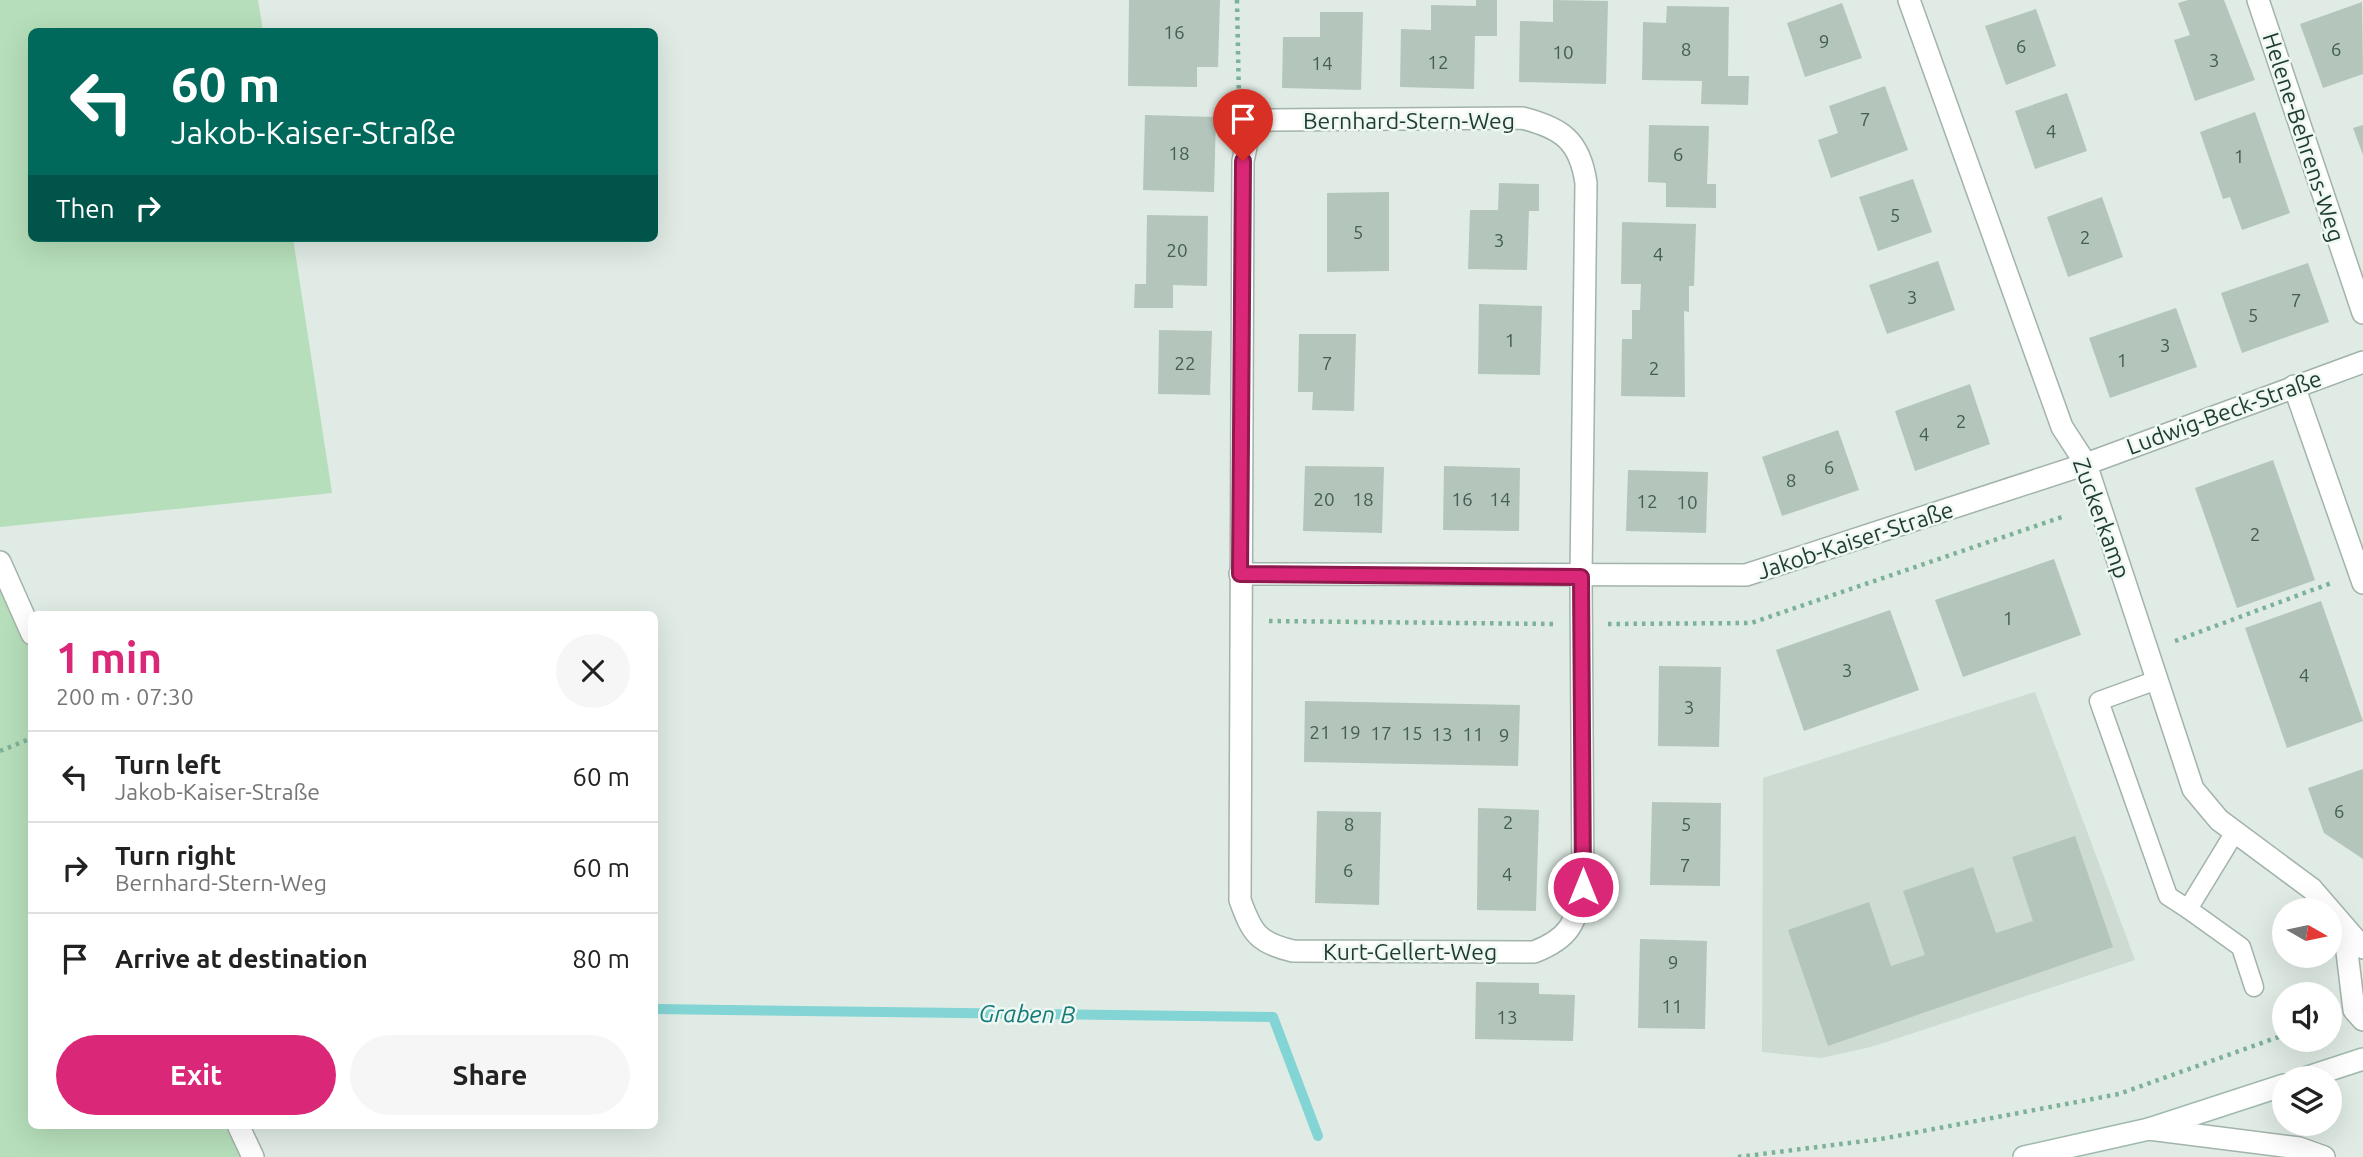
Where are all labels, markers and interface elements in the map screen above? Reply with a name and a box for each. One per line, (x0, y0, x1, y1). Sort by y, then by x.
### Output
house number: 16 (1163, 21, 1185, 43)
street label: Helene-Behrens-Weg (2258, 29, 2350, 245)
house number: 9 (1819, 30, 1829, 52)
house number: 6 (2016, 35, 2026, 57)
house number: 8 (1681, 38, 1691, 60)
house number: 6 (2331, 38, 2341, 60)
house number: 10 (1552, 41, 1574, 63)
house number: 3 (2209, 49, 2219, 71)
house number: 12 (1427, 51, 1449, 73)
house number: 14 (1311, 52, 1333, 74)
icon: left (56, 56, 147, 147)
text: 60 m (171, 56, 280, 111)
pin (1213, 89, 1273, 161)
icon: arrive (1224, 100, 1262, 138)
street label: Bernhard-Stern-Weg (1303, 108, 1515, 133)
house number: 7 (1860, 108, 1870, 130)
text: Jakob-Kaiser-Straße (171, 114, 456, 150)
house number: 4 (2046, 120, 2056, 142)
house number: 18 (1168, 142, 1190, 164)
house number: 6 (1673, 143, 1683, 165)
house number: 1 (2234, 145, 2244, 167)
icon: right (129, 189, 167, 227)
text: Then (56, 194, 115, 223)
house number: 5 (1890, 204, 1900, 226)
house number: 5 (1353, 221, 1363, 243)
house number: 2 (2080, 226, 2090, 248)
house number: 3 (1494, 229, 1504, 251)
house number: 20 (1166, 239, 1188, 261)
house number: 4 (1653, 243, 1663, 265)
house number: 3 (1907, 286, 1917, 308)
house number: 7 (2291, 289, 2301, 311)
house number: 5 (2248, 304, 2258, 326)
house number: 1 (1505, 329, 1515, 351)
house number: 3 (2160, 334, 2170, 356)
house number: 1 (2117, 349, 2127, 371)
house number: 22 (1174, 352, 1196, 374)
house number: 7 (1322, 352, 1332, 374)
house number: 2 (1649, 357, 1659, 379)
street label: Ludwig-Beck-Straße (2123, 365, 2325, 459)
house number: 2 (1956, 410, 1966, 432)
house number: 4 (1919, 423, 1929, 445)
street label: Zuckerkamp (2069, 455, 2135, 581)
house number: 6 (1824, 456, 1834, 478)
house number: 8 (1786, 469, 1796, 491)
house number: 20 (1313, 488, 1335, 510)
house number: 18 (1352, 488, 1374, 510)
house number: 16 (1451, 488, 1473, 510)
house number: 14 (1489, 488, 1511, 510)
house number: 12 (1636, 490, 1658, 512)
house number: 10 (1676, 491, 1698, 513)
street label: Jakob-Kaiser-Straße (1754, 496, 1956, 584)
house number: 2 (2250, 523, 2260, 545)
house number: 1 (2003, 607, 2013, 629)
text: 1 min (56, 634, 162, 681)
button: close (556, 634, 630, 708)
house number: 3 (1842, 659, 1852, 681)
house number: 4 (2299, 664, 2309, 686)
text: 200 m · 07:30 (56, 684, 194, 709)
house number: 3 (1684, 696, 1694, 718)
house number: 21 (1309, 721, 1331, 743)
house number: 19 (1339, 721, 1361, 743)
house number: 17 (1370, 722, 1392, 744)
house number: 15 (1401, 722, 1423, 744)
house number: 13 (1431, 723, 1453, 745)
house number: 11 (1462, 723, 1484, 745)
house number: 9 (1499, 724, 1509, 746)
text: Turn left (115, 750, 221, 779)
icon: left (56, 758, 94, 796)
text: 60 m (572, 762, 630, 791)
text: Jakob-Kaiser-Straße (115, 779, 320, 804)
house number: 6 (2334, 800, 2344, 822)
house number: 2 (1503, 811, 1513, 833)
house number: 8 (1344, 813, 1354, 835)
house number: 5 (1681, 813, 1691, 835)
text: Turn right (115, 841, 236, 870)
icon: right (56, 849, 94, 887)
position arrow (1546, 850, 1620, 924)
text: 60 m (572, 853, 630, 882)
house number: 7 (1680, 854, 1690, 876)
house number: 6 (1343, 859, 1353, 881)
house number: 4 (1502, 863, 1512, 885)
text: Bernhard-Stern-Weg (115, 870, 327, 895)
north arrow (2272, 898, 2342, 968)
map controls (2272, 898, 2342, 1136)
street label: Kurt-Gellert-Weg (1323, 939, 1497, 964)
icon: arrive (56, 940, 94, 978)
text: Arrive at destination (115, 944, 368, 973)
text: 80 m (572, 944, 630, 973)
house number: 9 (1668, 951, 1678, 973)
button: sound (2272, 982, 2342, 1052)
house number: 11 (1661, 995, 1683, 1017)
water label: Graben B (978, 1000, 1076, 1028)
house number: 13 (1496, 1006, 1518, 1028)
button: Exit (56, 1035, 336, 1115)
button: Share (350, 1035, 630, 1115)
button: layers (2272, 1066, 2342, 1136)

